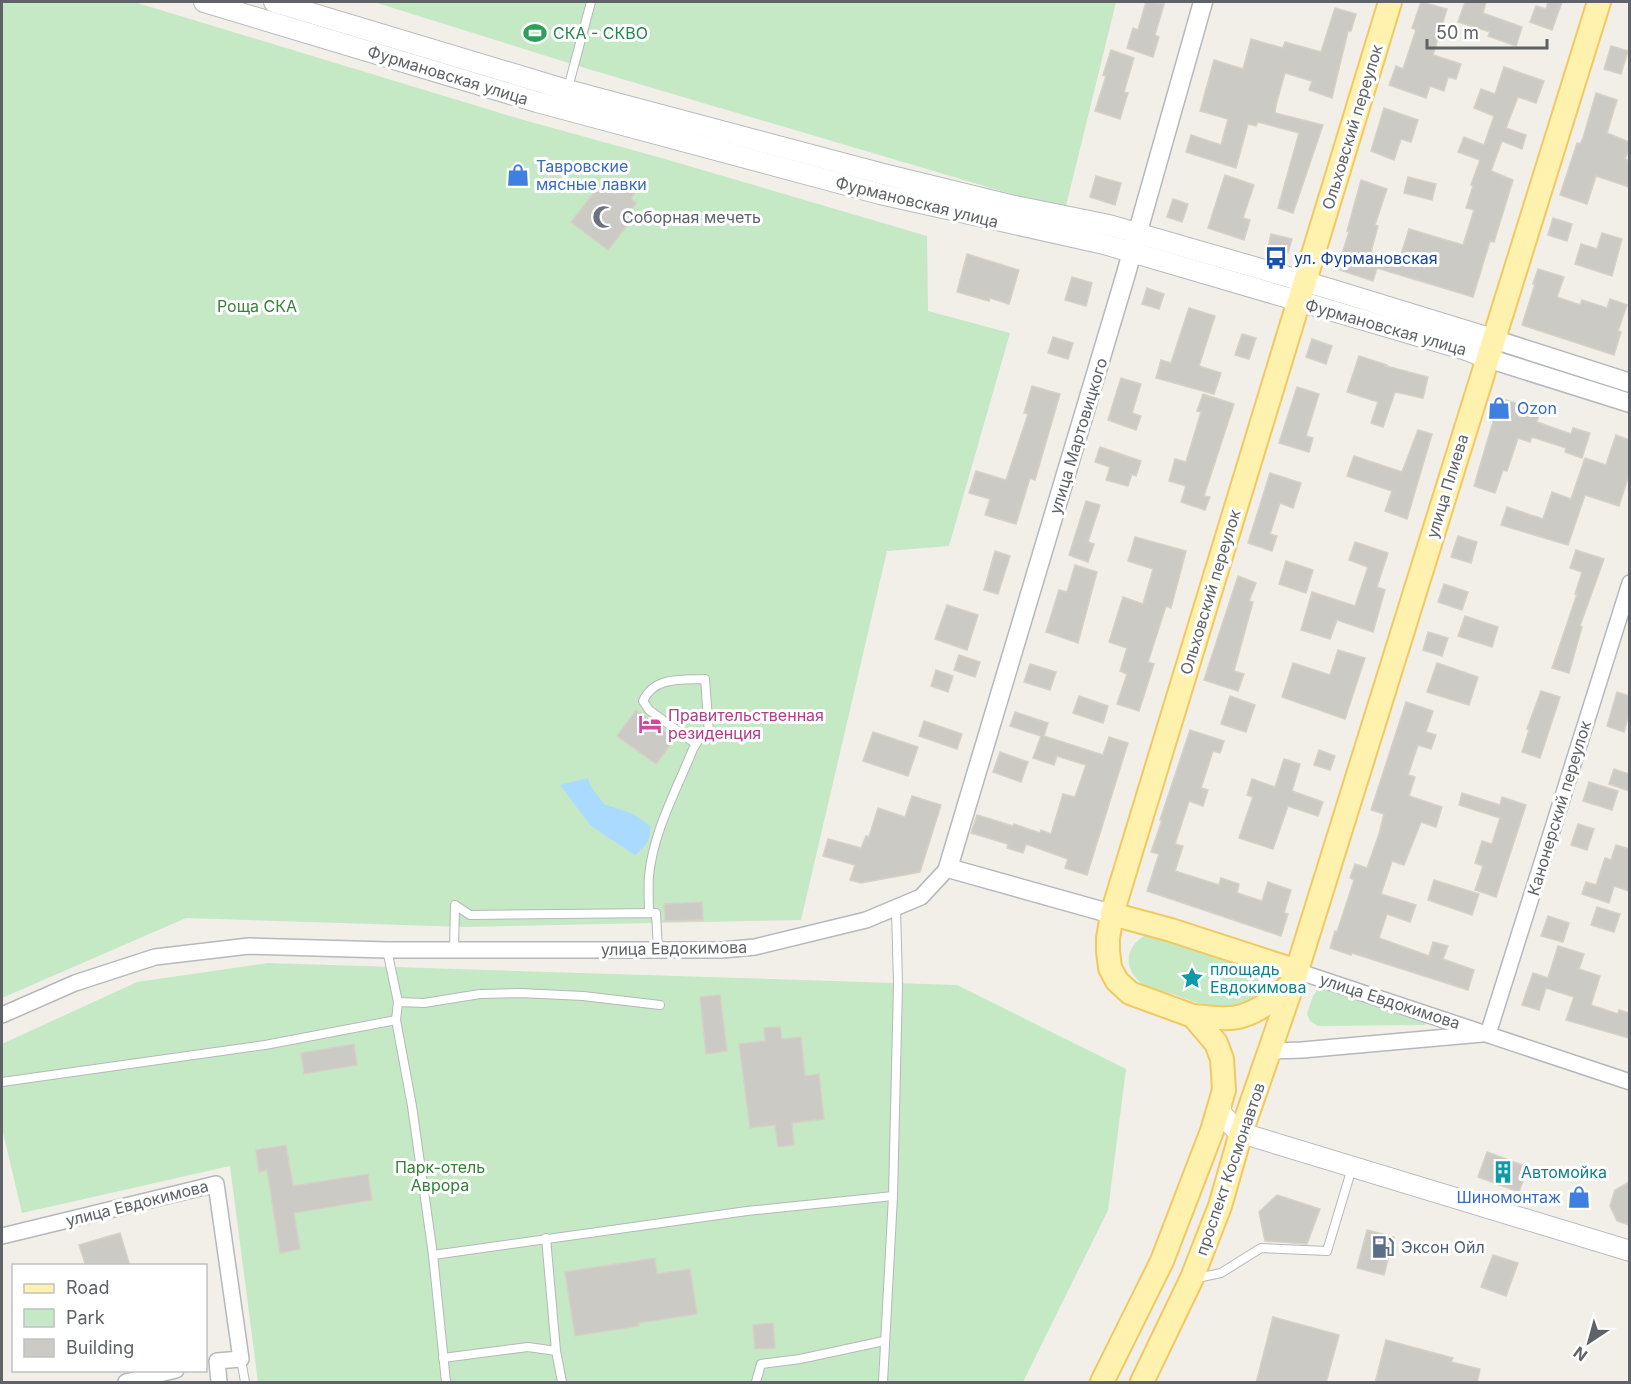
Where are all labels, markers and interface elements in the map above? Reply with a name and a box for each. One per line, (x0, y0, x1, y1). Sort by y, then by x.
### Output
scale bar (1427, 12, 1547, 50)
sports icon: СКА - СКВО (522, 20, 548, 46)
text: 50 m (1436, 22, 1479, 43)
place label: СКА - СКВО (553, 23, 648, 43)
street label: Фурмановская улица (365, 41, 531, 109)
street label: Ольховский переулок (1317, 42, 1387, 212)
place label: Тавровские мясные лавки (536, 156, 647, 194)
shop icon: Тавровские мясные лавки (505, 162, 531, 188)
street label: Фурмановская улица (834, 172, 1000, 232)
mosque icon: Соборная мечеть (591, 204, 617, 230)
place label: Соборная мечеть (622, 207, 761, 227)
bus stop icon: ул. Фурмановская (1263, 245, 1289, 271)
place label: ул. Фурмановская (1294, 248, 1438, 268)
street label: Фурмановская улица (1303, 294, 1469, 360)
park label: Роща СКА (217, 296, 297, 316)
street label: улица Мартовицкого (1045, 355, 1111, 517)
shop icon: Ozon (1486, 395, 1512, 421)
place label: Ozon (1517, 398, 1557, 418)
street label: улица Плиева (1422, 431, 1472, 541)
street label: Ольховский переулок (1175, 507, 1245, 677)
place label: Правительственная резиденция (668, 705, 824, 743)
hotel icon: Правительственная резиденция (637, 711, 663, 737)
street label: Канонерский переулок (1523, 718, 1595, 898)
street label: улица Евдокимова (601, 937, 747, 959)
place label: площадь Евдокимова (1210, 959, 1306, 997)
place icon: площадь Евдокимова (1179, 965, 1205, 991)
street label: улица Евдокимова (1317, 969, 1463, 1033)
street label: проспект Космонавтов (1191, 1080, 1269, 1258)
park label: Парк-отель Аврора (395, 1157, 485, 1195)
building icon: Автомойка (1490, 1159, 1516, 1185)
place label: Автомойка (1521, 1162, 1607, 1182)
street label: улица Евдокимова (64, 1176, 210, 1230)
shop icon: Шиномонтаж (1566, 1184, 1592, 1210)
place label: Шиномонтаж (1456, 1187, 1561, 1207)
fuel station icon: Эксон Ойл (1370, 1234, 1396, 1260)
place label: Эксон Ойл (1401, 1237, 1485, 1257)
legend (12, 1264, 207, 1372)
text: Road (66, 1277, 109, 1298)
text: Park (66, 1307, 105, 1328)
north arrow (1559, 1312, 1619, 1372)
text: Building (66, 1337, 134, 1358)
text: N (1569, 1342, 1591, 1366)

